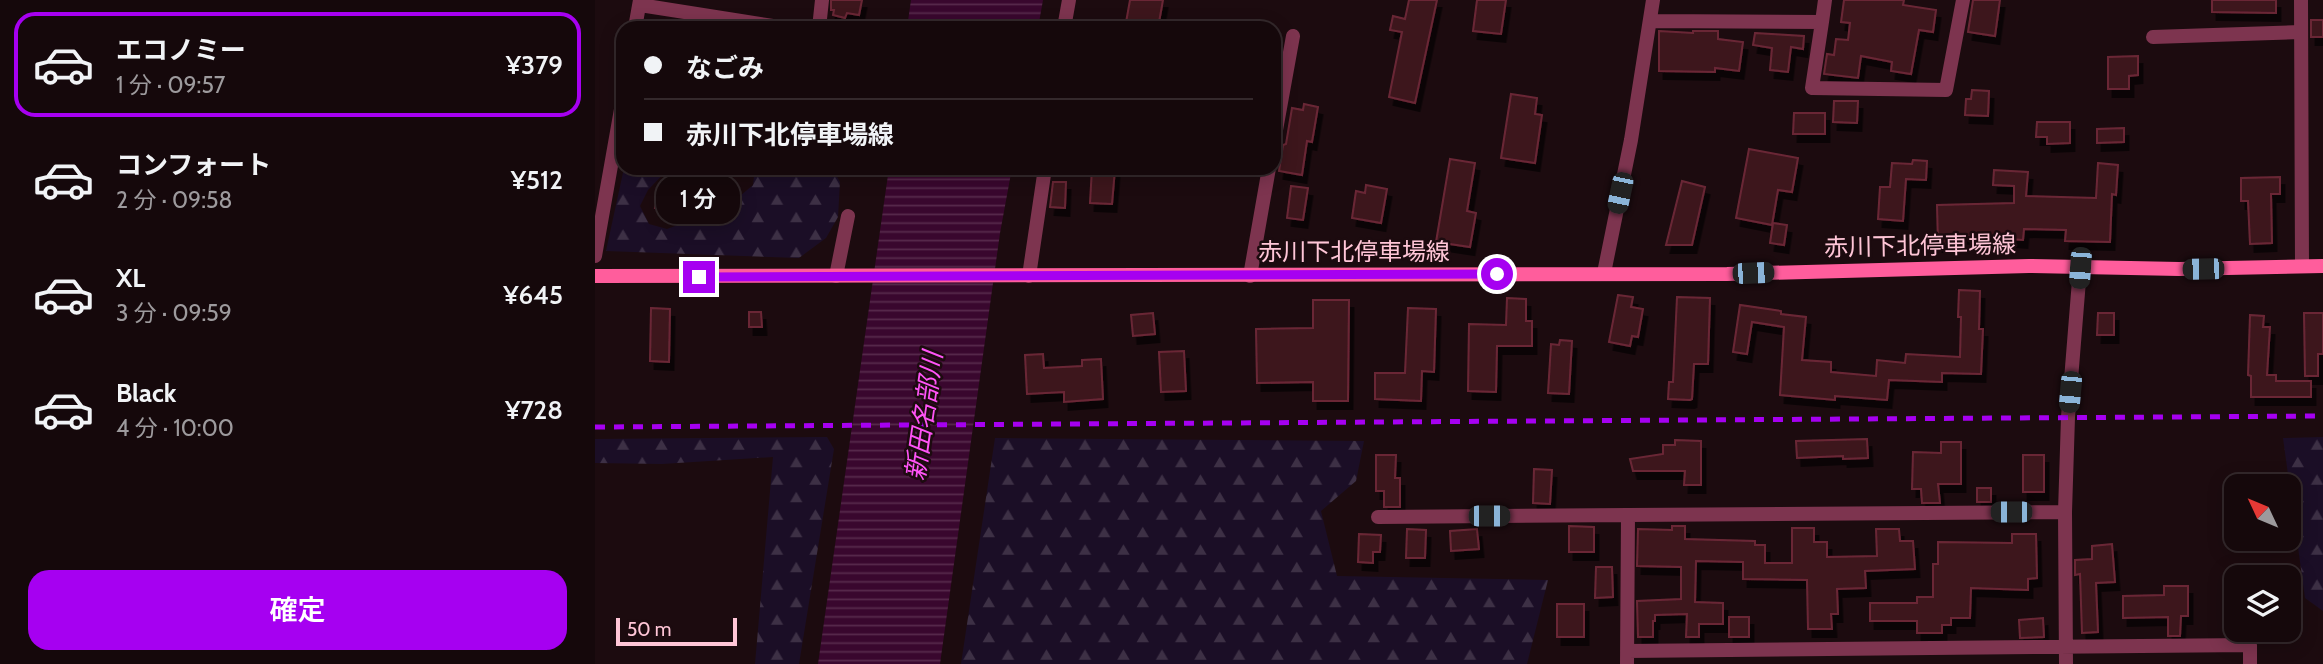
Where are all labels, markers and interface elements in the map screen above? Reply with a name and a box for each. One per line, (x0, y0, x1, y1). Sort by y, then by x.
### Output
icon: car (32, 33, 95, 96)
text: エコノミー (116, 34, 246, 66)
text: ¥379 (506, 49, 563, 81)
text: なごみ (686, 52, 764, 84)
text: 1 分 · 09:57 (116, 71, 225, 99)
text: 赤川下北停車場線 (686, 119, 894, 151)
icon: car (32, 148, 95, 211)
text: コンフォート (116, 149, 271, 181)
text: ¥512 (511, 164, 563, 196)
car (1606, 170, 1635, 216)
callout: 1 分 (657, 176, 741, 224)
text: 1 分 (680, 185, 716, 213)
text: 2 分 · 09:58 (116, 186, 232, 214)
street label: 赤川下北停車場線 (1824, 229, 2016, 262)
street label: 赤川下北停車場線 (1258, 237, 1450, 266)
car (2069, 246, 2092, 290)
route start (1481, 258, 1513, 290)
car (2182, 258, 2225, 280)
route end (683, 261, 715, 293)
text: XL (116, 262, 145, 294)
car (1732, 262, 1775, 284)
icon: car (32, 263, 95, 326)
text: ¥645 (503, 279, 563, 311)
text: 3 分 · 09:59 (116, 299, 232, 327)
water label: 新田名部川 (899, 346, 949, 483)
car (2058, 370, 2083, 414)
text: Black (116, 377, 176, 409)
icon: car (32, 378, 95, 441)
text: ¥728 (505, 394, 563, 426)
text: 4 分 · 10:00 (116, 414, 234, 442)
north arrow (2224, 474, 2301, 551)
map controls (2224, 474, 2301, 642)
car (1991, 502, 2033, 523)
car (1469, 506, 1511, 527)
button: layers (2224, 565, 2301, 642)
button: 確定 (28, 570, 567, 650)
scale bar (616, 615, 737, 647)
text: 50 m (627, 618, 671, 641)

